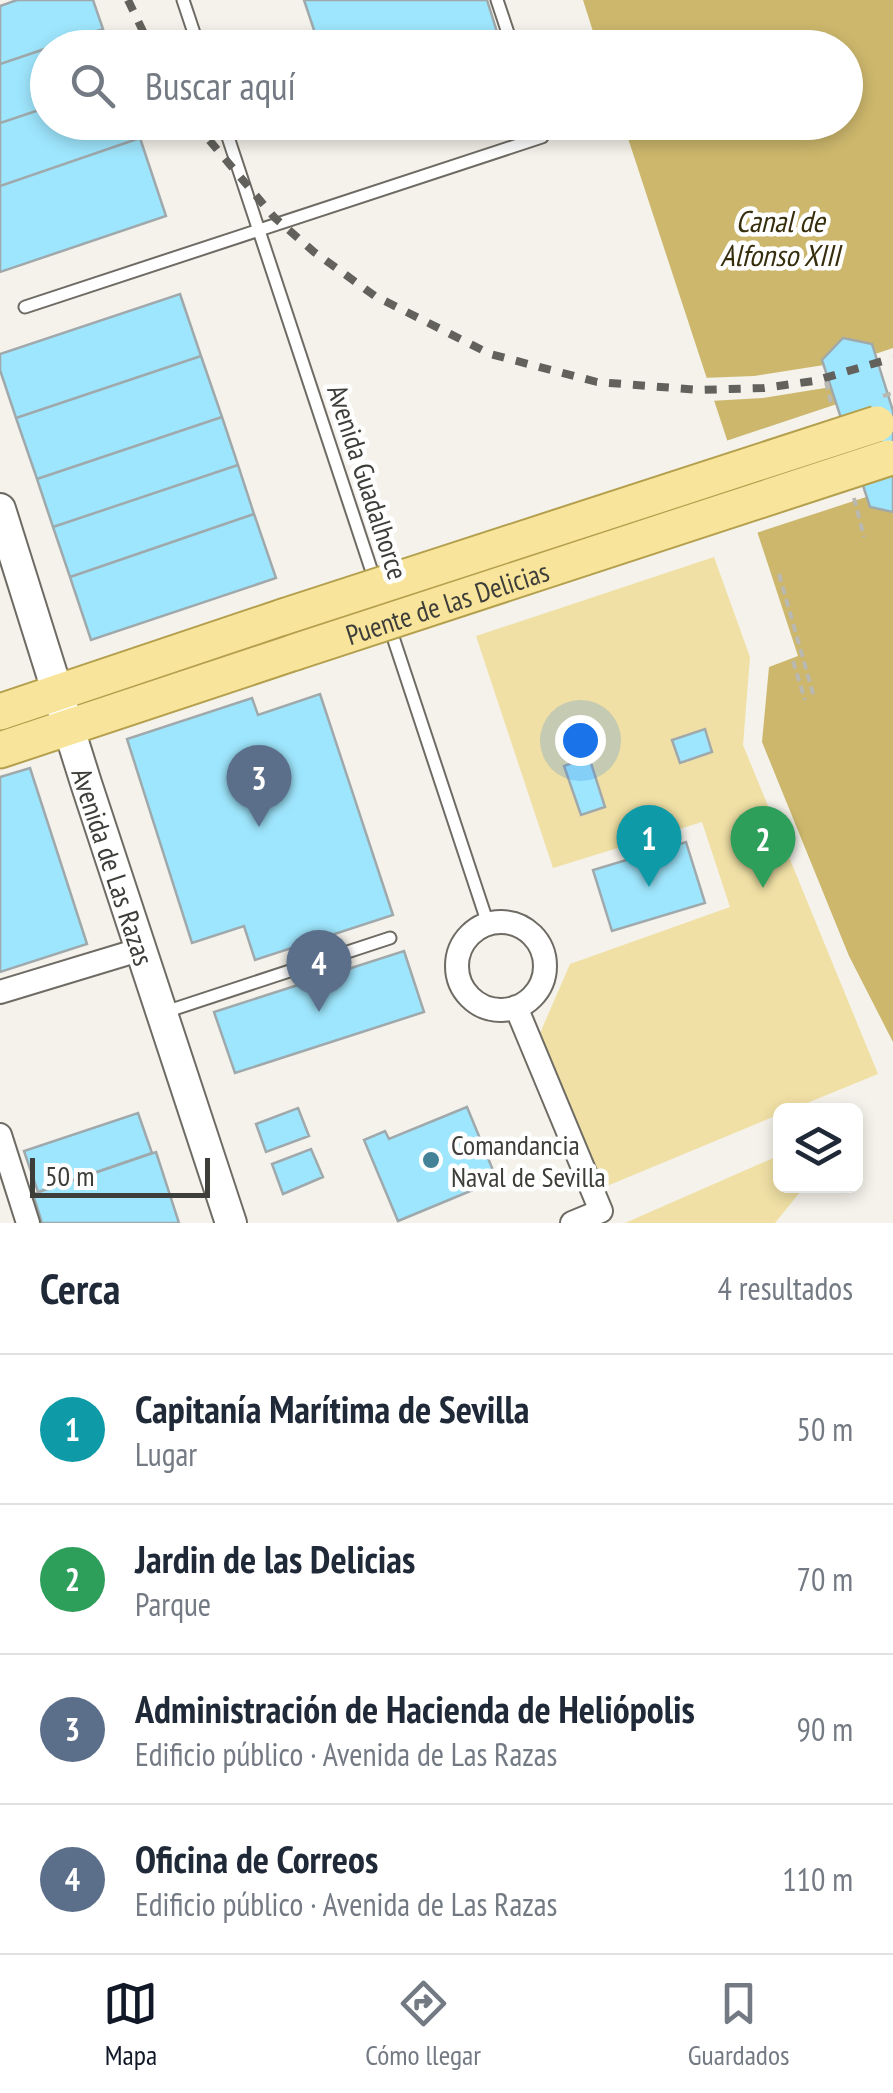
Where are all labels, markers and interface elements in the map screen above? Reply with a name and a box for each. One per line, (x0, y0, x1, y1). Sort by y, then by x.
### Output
search box (30, 30, 863, 140)
icon: search (65, 58, 120, 113)
text: Buscar aquí (145, 61, 296, 110)
water label: Canal de Alfonso XIII (720, 201, 843, 274)
street label: Avenida Guadalhorce (319, 380, 417, 584)
street label: Puente de las Delicias (341, 552, 553, 653)
your location (555, 715, 606, 766)
pin: 3 (226, 744, 292, 827)
street label: Avenida de Las Razas (64, 763, 163, 970)
pin: 1 (616, 804, 682, 887)
pin: 2 (730, 806, 796, 888)
pin: 4 (286, 930, 352, 1012)
map controls (773, 1103, 863, 1193)
button: layers (773, 1103, 863, 1193)
place label: Comandancia Naval de Sevilla (451, 1126, 606, 1195)
marker: Comandancia Naval de Sevilla (420, 1149, 442, 1171)
scale bar (30, 1153, 210, 1198)
text: 50 m (45, 1157, 94, 1194)
text: Cerca (40, 1261, 120, 1316)
text: 4 resultados (718, 1267, 853, 1309)
text: Capitanía Marítima de Sevilla (135, 1384, 529, 1433)
text: 1 (65, 1408, 80, 1450)
text: 50 m (797, 1408, 853, 1450)
text: Lugar (135, 1433, 197, 1475)
text: Jardin de las Delicias (135, 1534, 415, 1583)
text: 2 (65, 1558, 80, 1600)
text: 70 m (797, 1558, 853, 1600)
text: Parque (135, 1583, 211, 1625)
text: Administración de Hacienda de Heliópolis (135, 1684, 695, 1733)
text: 3 (65, 1708, 80, 1750)
text: 90 m (797, 1708, 853, 1750)
text: Edificio público · Avenida de Las Razas (135, 1733, 557, 1775)
text: Oficina de Correos (135, 1834, 378, 1883)
text: 4 (65, 1858, 80, 1900)
text: 110 m (782, 1858, 853, 1900)
text: Edificio público · Avenida de Las Razas (135, 1883, 557, 1925)
tab: Mapa (103, 1976, 158, 2073)
tab: Cómo llegar (365, 1976, 481, 2073)
tab: Guardados (688, 1976, 790, 2073)

